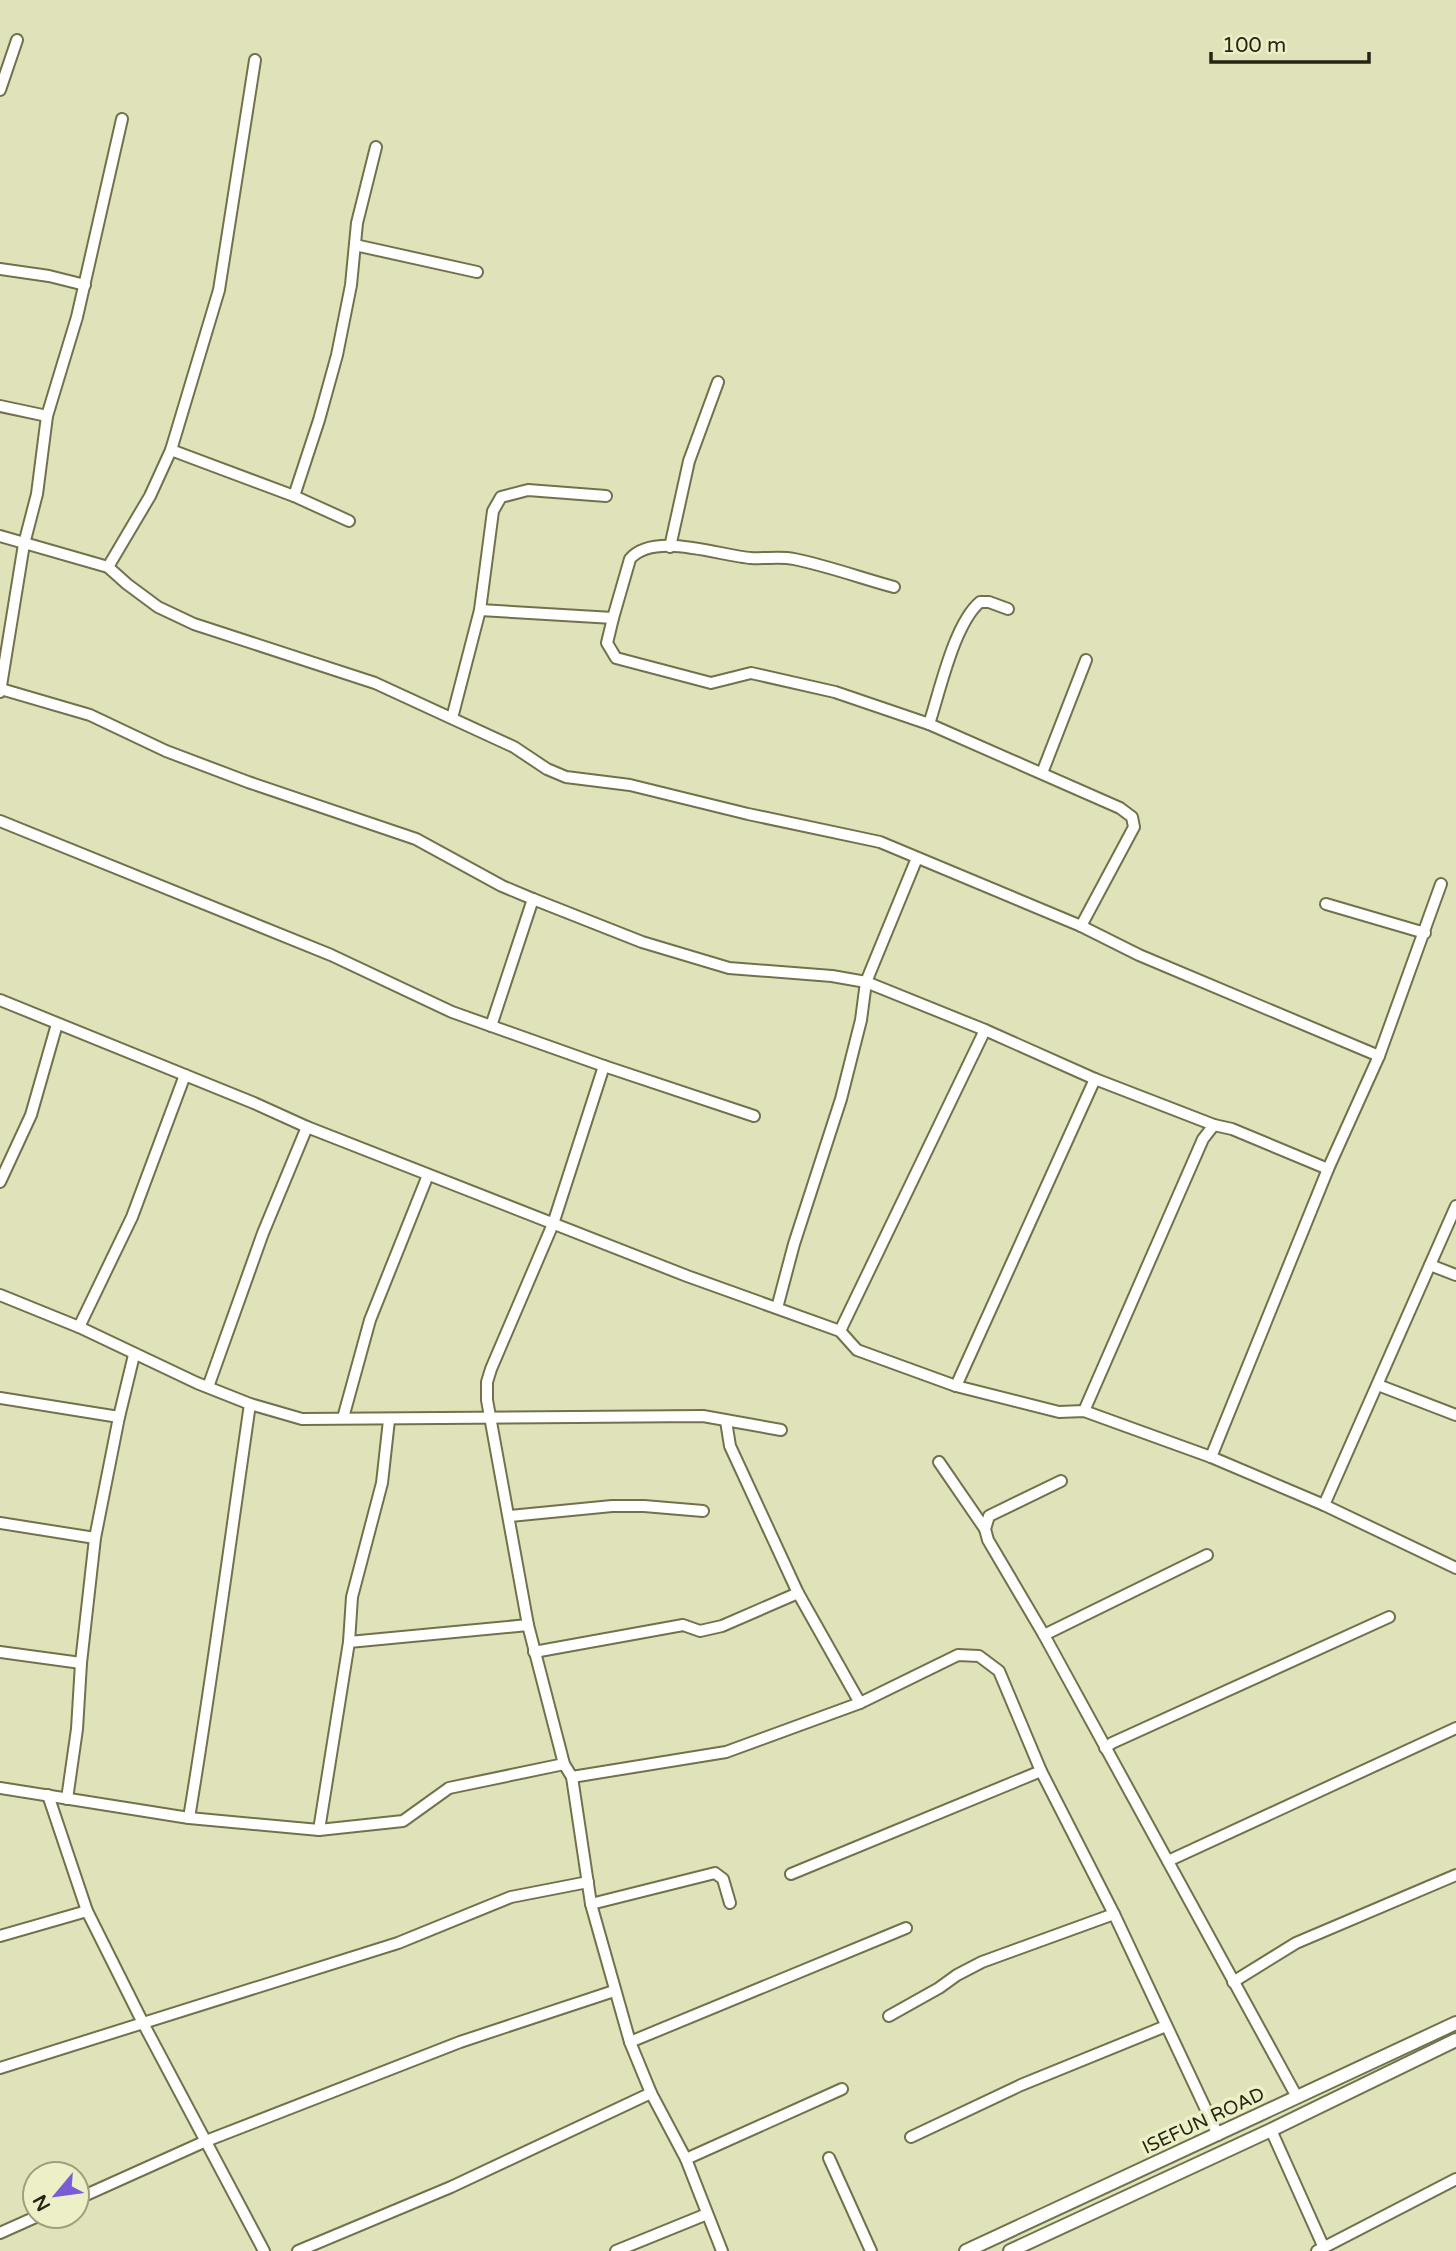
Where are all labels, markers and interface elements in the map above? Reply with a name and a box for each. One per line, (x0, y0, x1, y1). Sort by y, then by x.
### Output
scale bar (1211, 21, 1368, 65)
text: 100 m (1222, 33, 1286, 58)
street label: ISEFUN ROAD (1139, 2083, 1268, 2159)
north arrow (21, 2160, 91, 2230)
text: N (29, 2191, 55, 2215)

